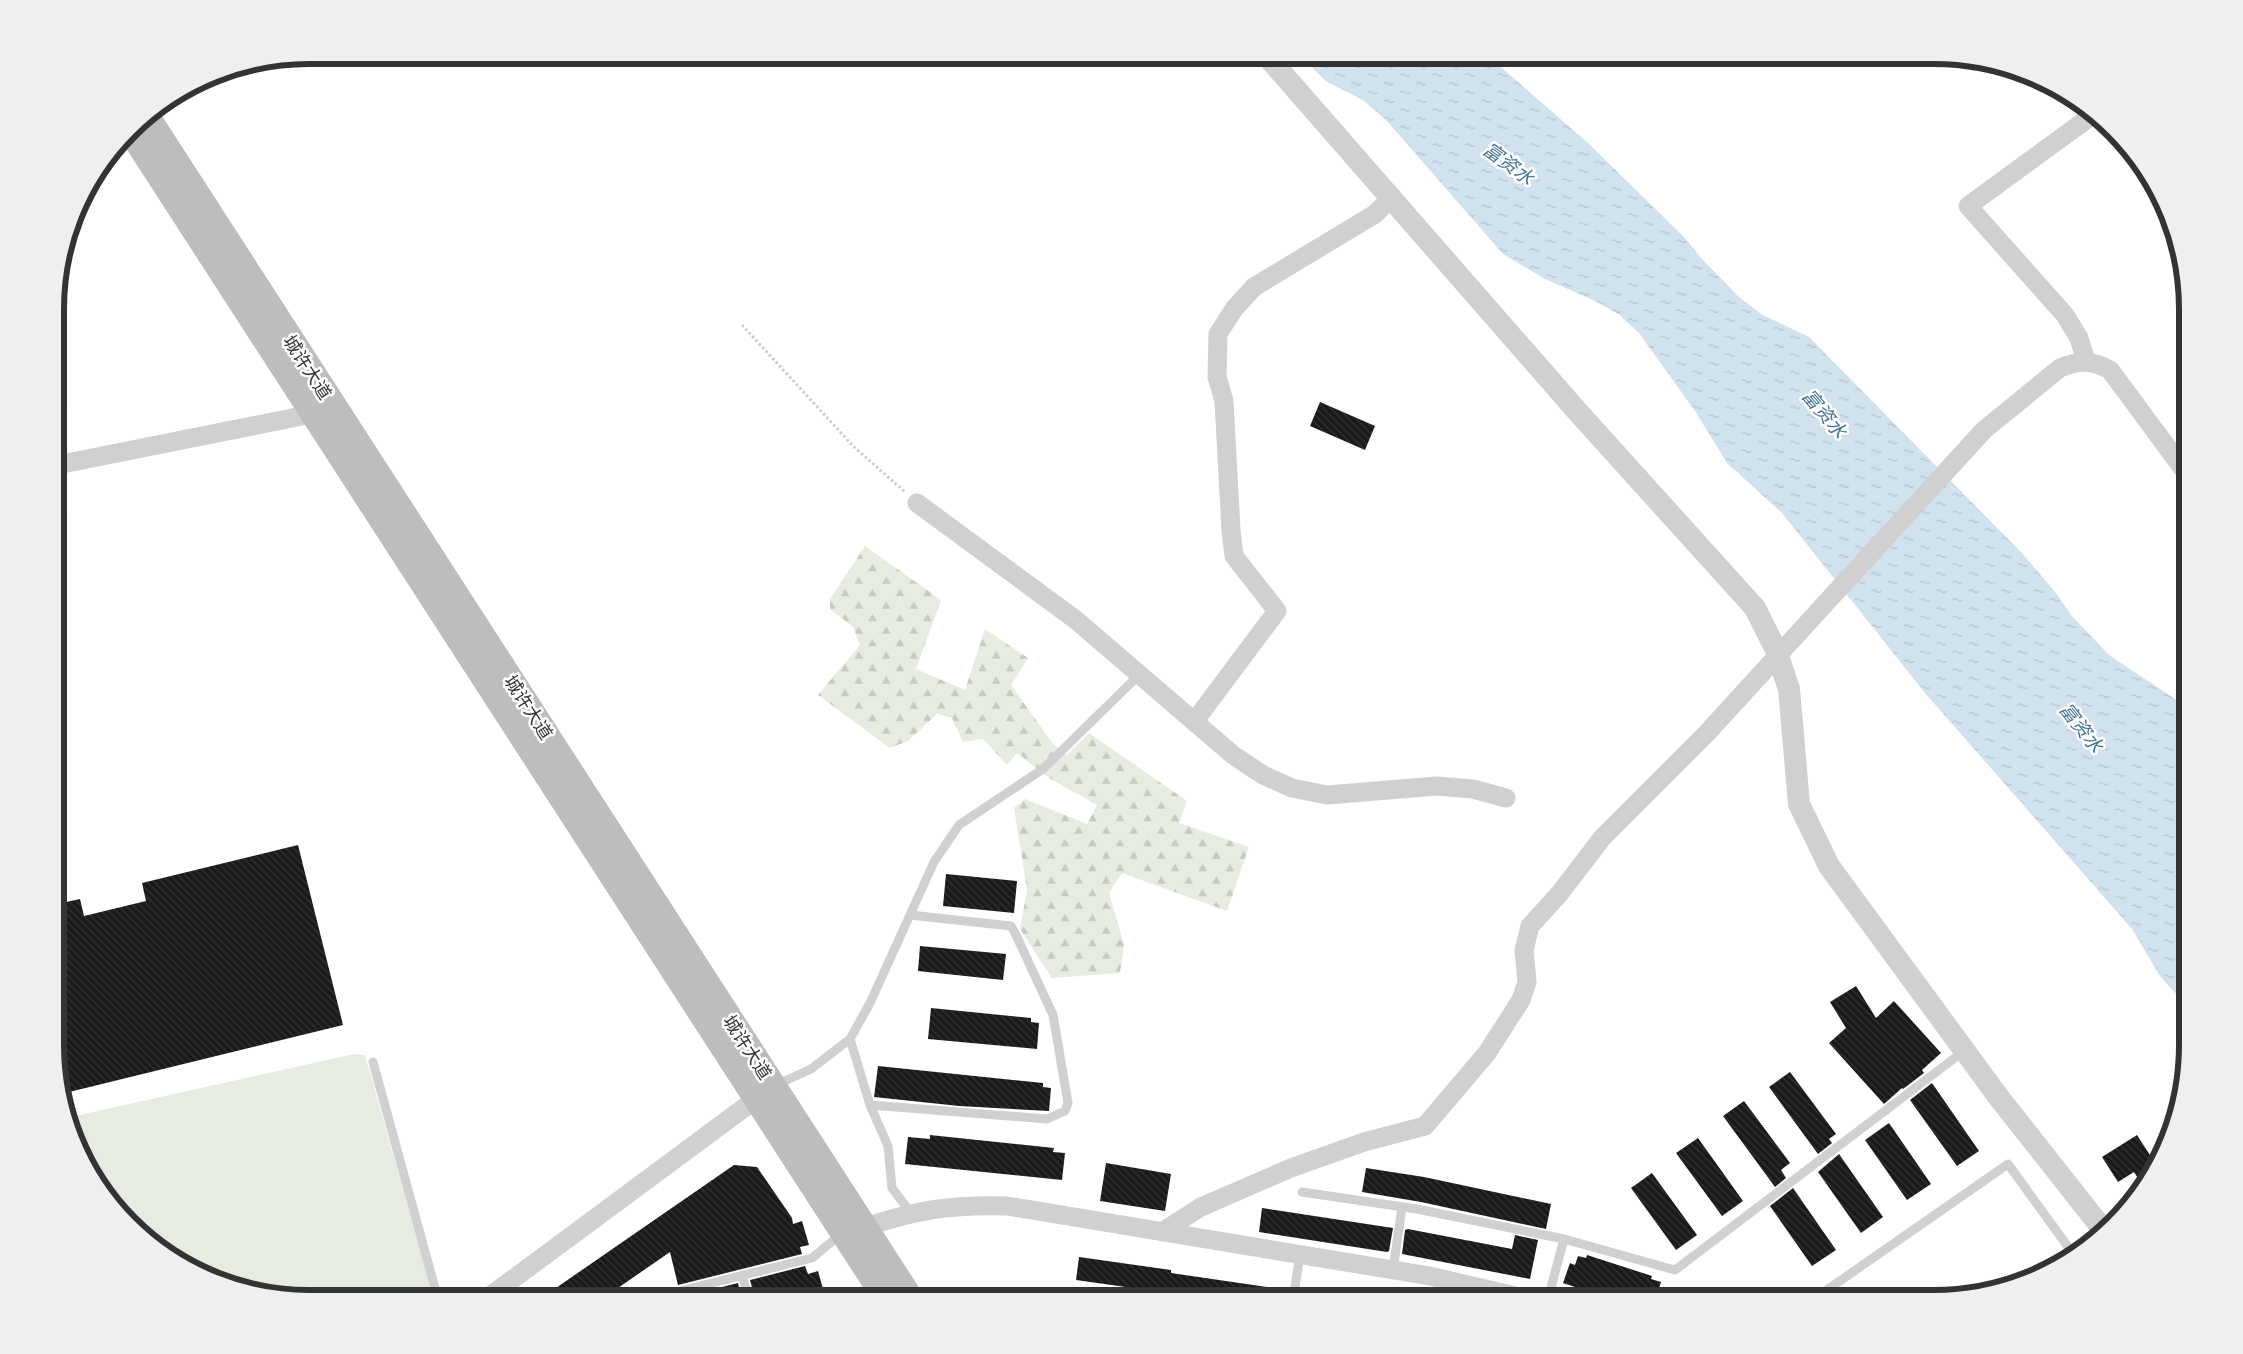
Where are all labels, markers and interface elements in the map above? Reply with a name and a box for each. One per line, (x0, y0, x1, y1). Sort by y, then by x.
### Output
water label: 富资水 (1479, 137, 1540, 190)
street label: 城许大道 (279, 331, 337, 403)
water label: 富资水 (1798, 384, 1853, 443)
street label: 城许大道 (500, 671, 558, 743)
water label: 富资水 (2055, 697, 2109, 757)
street label: 城许大道 (719, 1011, 777, 1083)

